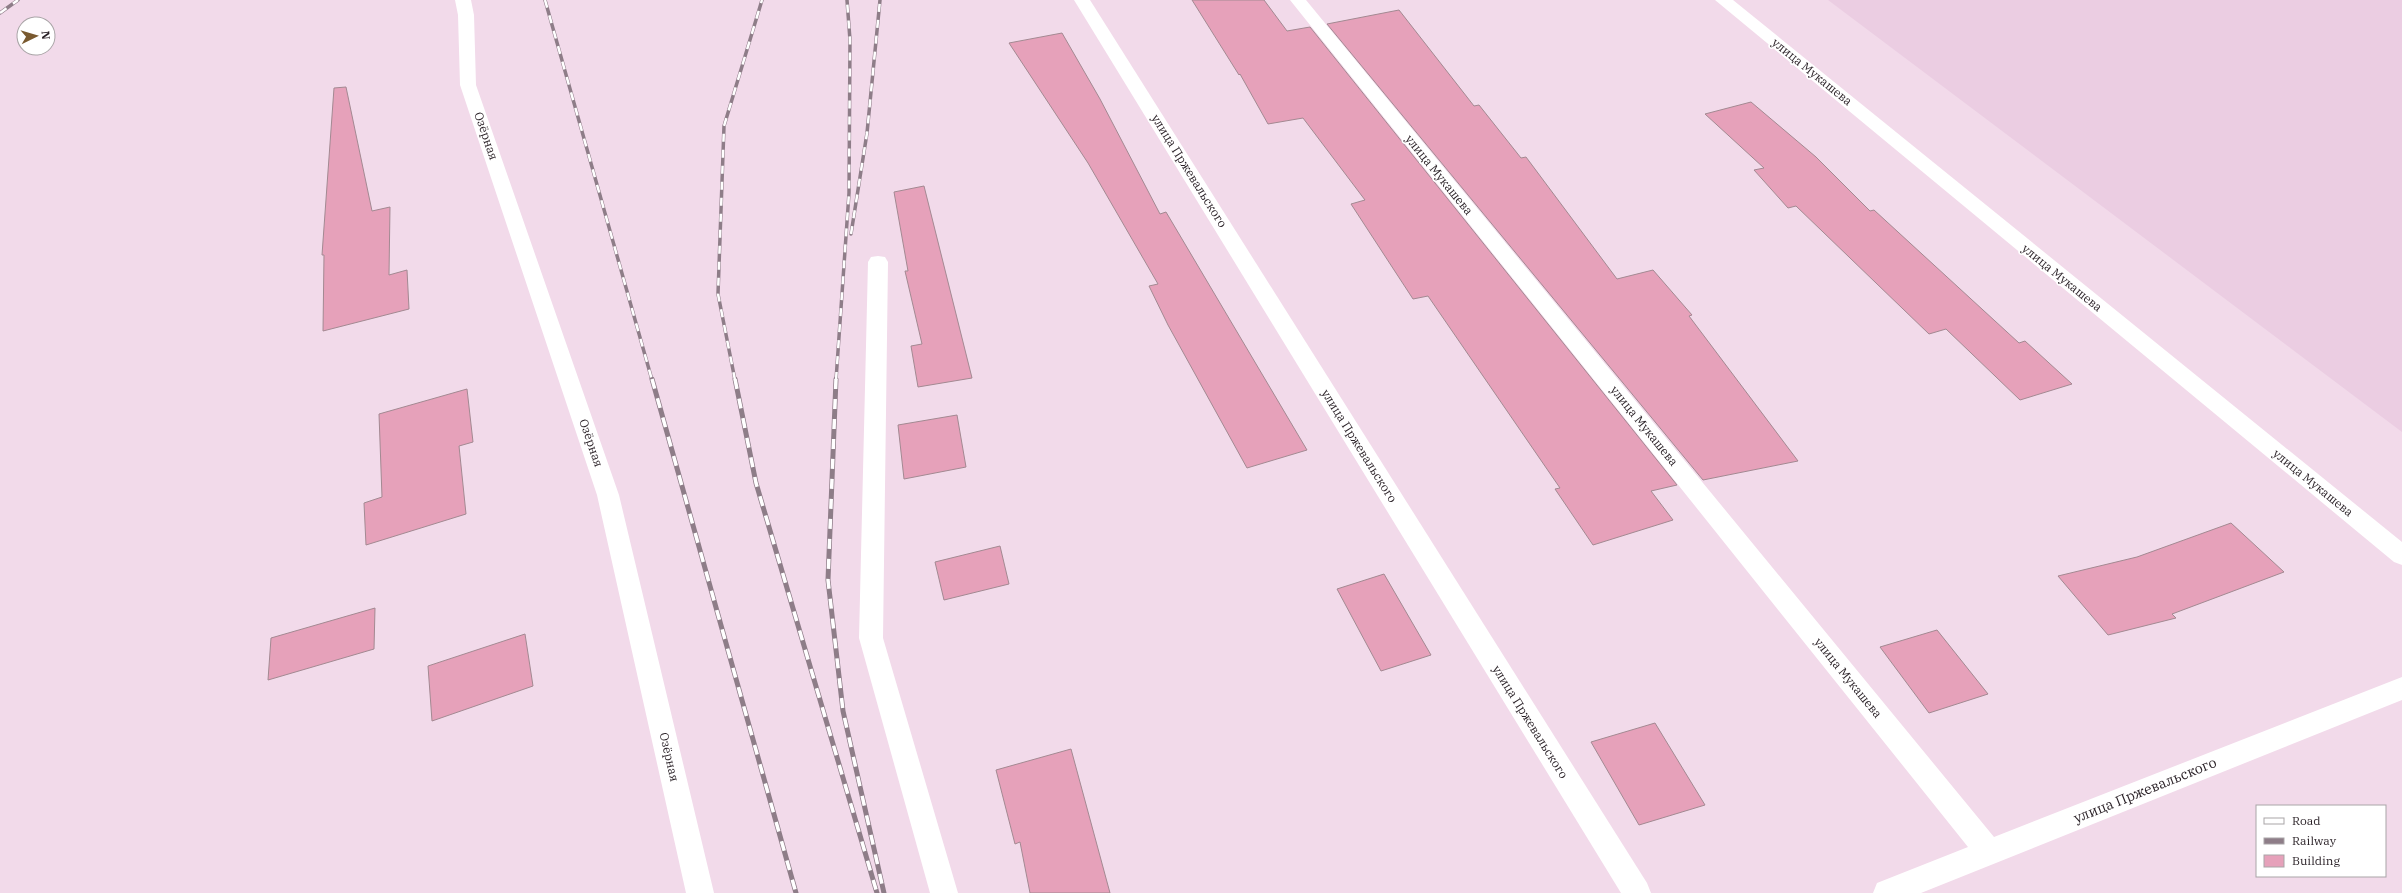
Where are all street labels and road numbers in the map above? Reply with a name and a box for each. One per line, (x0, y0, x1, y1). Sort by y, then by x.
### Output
street label: улица Мукашева (1769, 35, 1856, 109)
street label: Озёрная (471, 110, 502, 162)
street label: улица Пржевальского (1148, 111, 1231, 230)
street label: улица Мукашева (1402, 132, 1477, 218)
street label: улица Мукашева (2019, 241, 2106, 315)
street label: улица Мукашева (1607, 383, 1682, 469)
street label: улица Пржевальского (1318, 386, 1401, 505)
street label: Озёрная (576, 417, 607, 469)
street label: улица Мукашева (2270, 446, 2357, 520)
street label: улица Мукашева (1811, 635, 1886, 721)
street label: улица Пржевальского (1489, 662, 1572, 781)
street label: Озёрная (657, 731, 682, 783)
street label: улица Пржевальского (2071, 753, 2219, 827)

